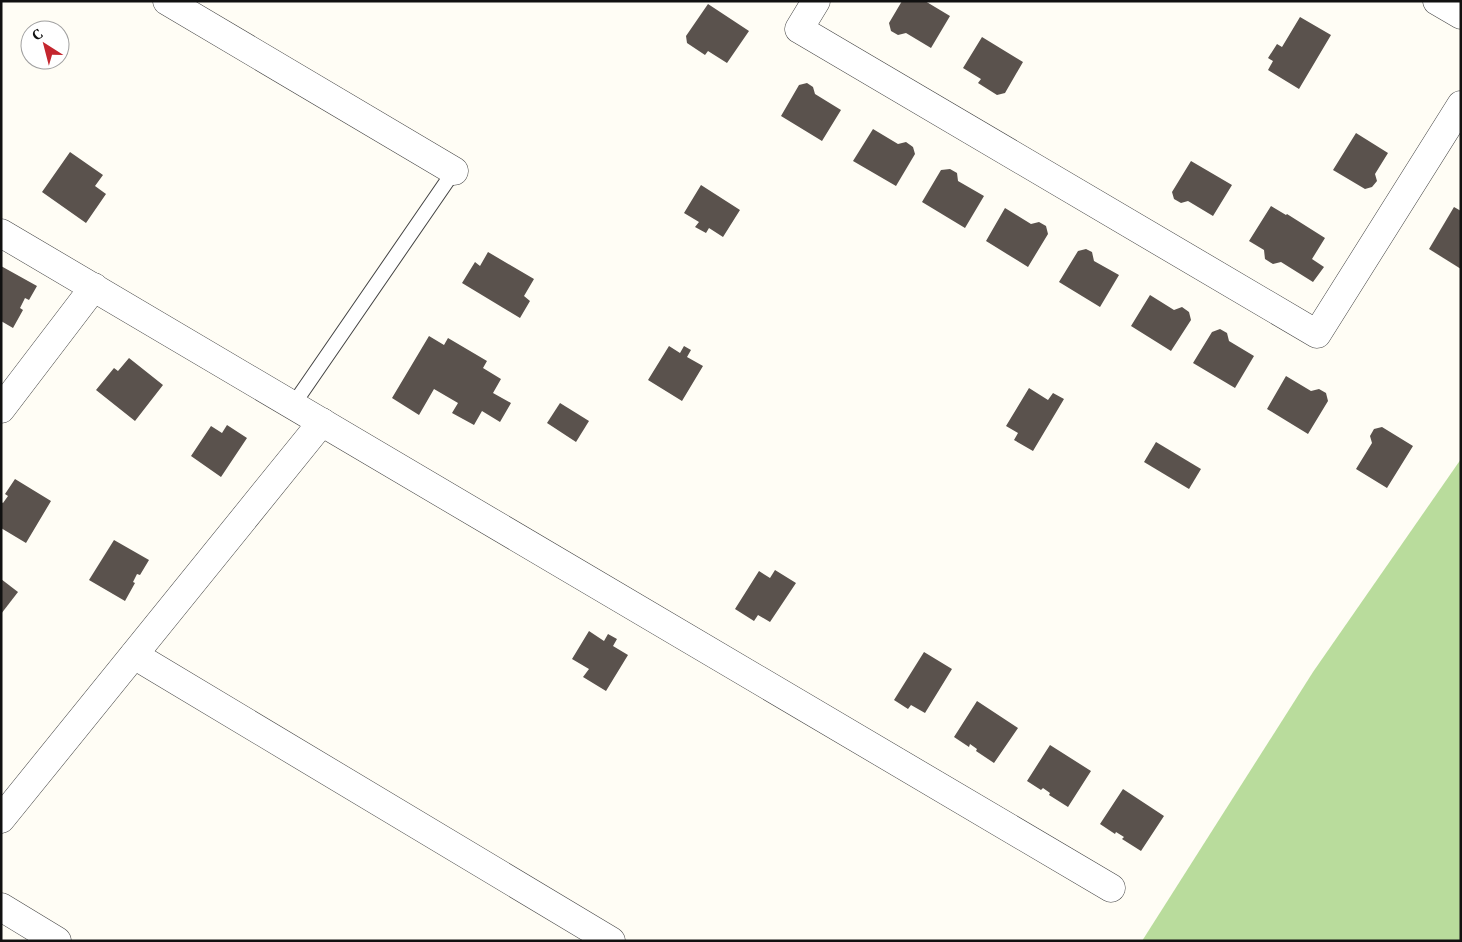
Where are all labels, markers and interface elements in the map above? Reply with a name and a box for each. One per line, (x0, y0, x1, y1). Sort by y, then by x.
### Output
north arrow (20, 20, 70, 70)
text: С (28, 24, 46, 44)

